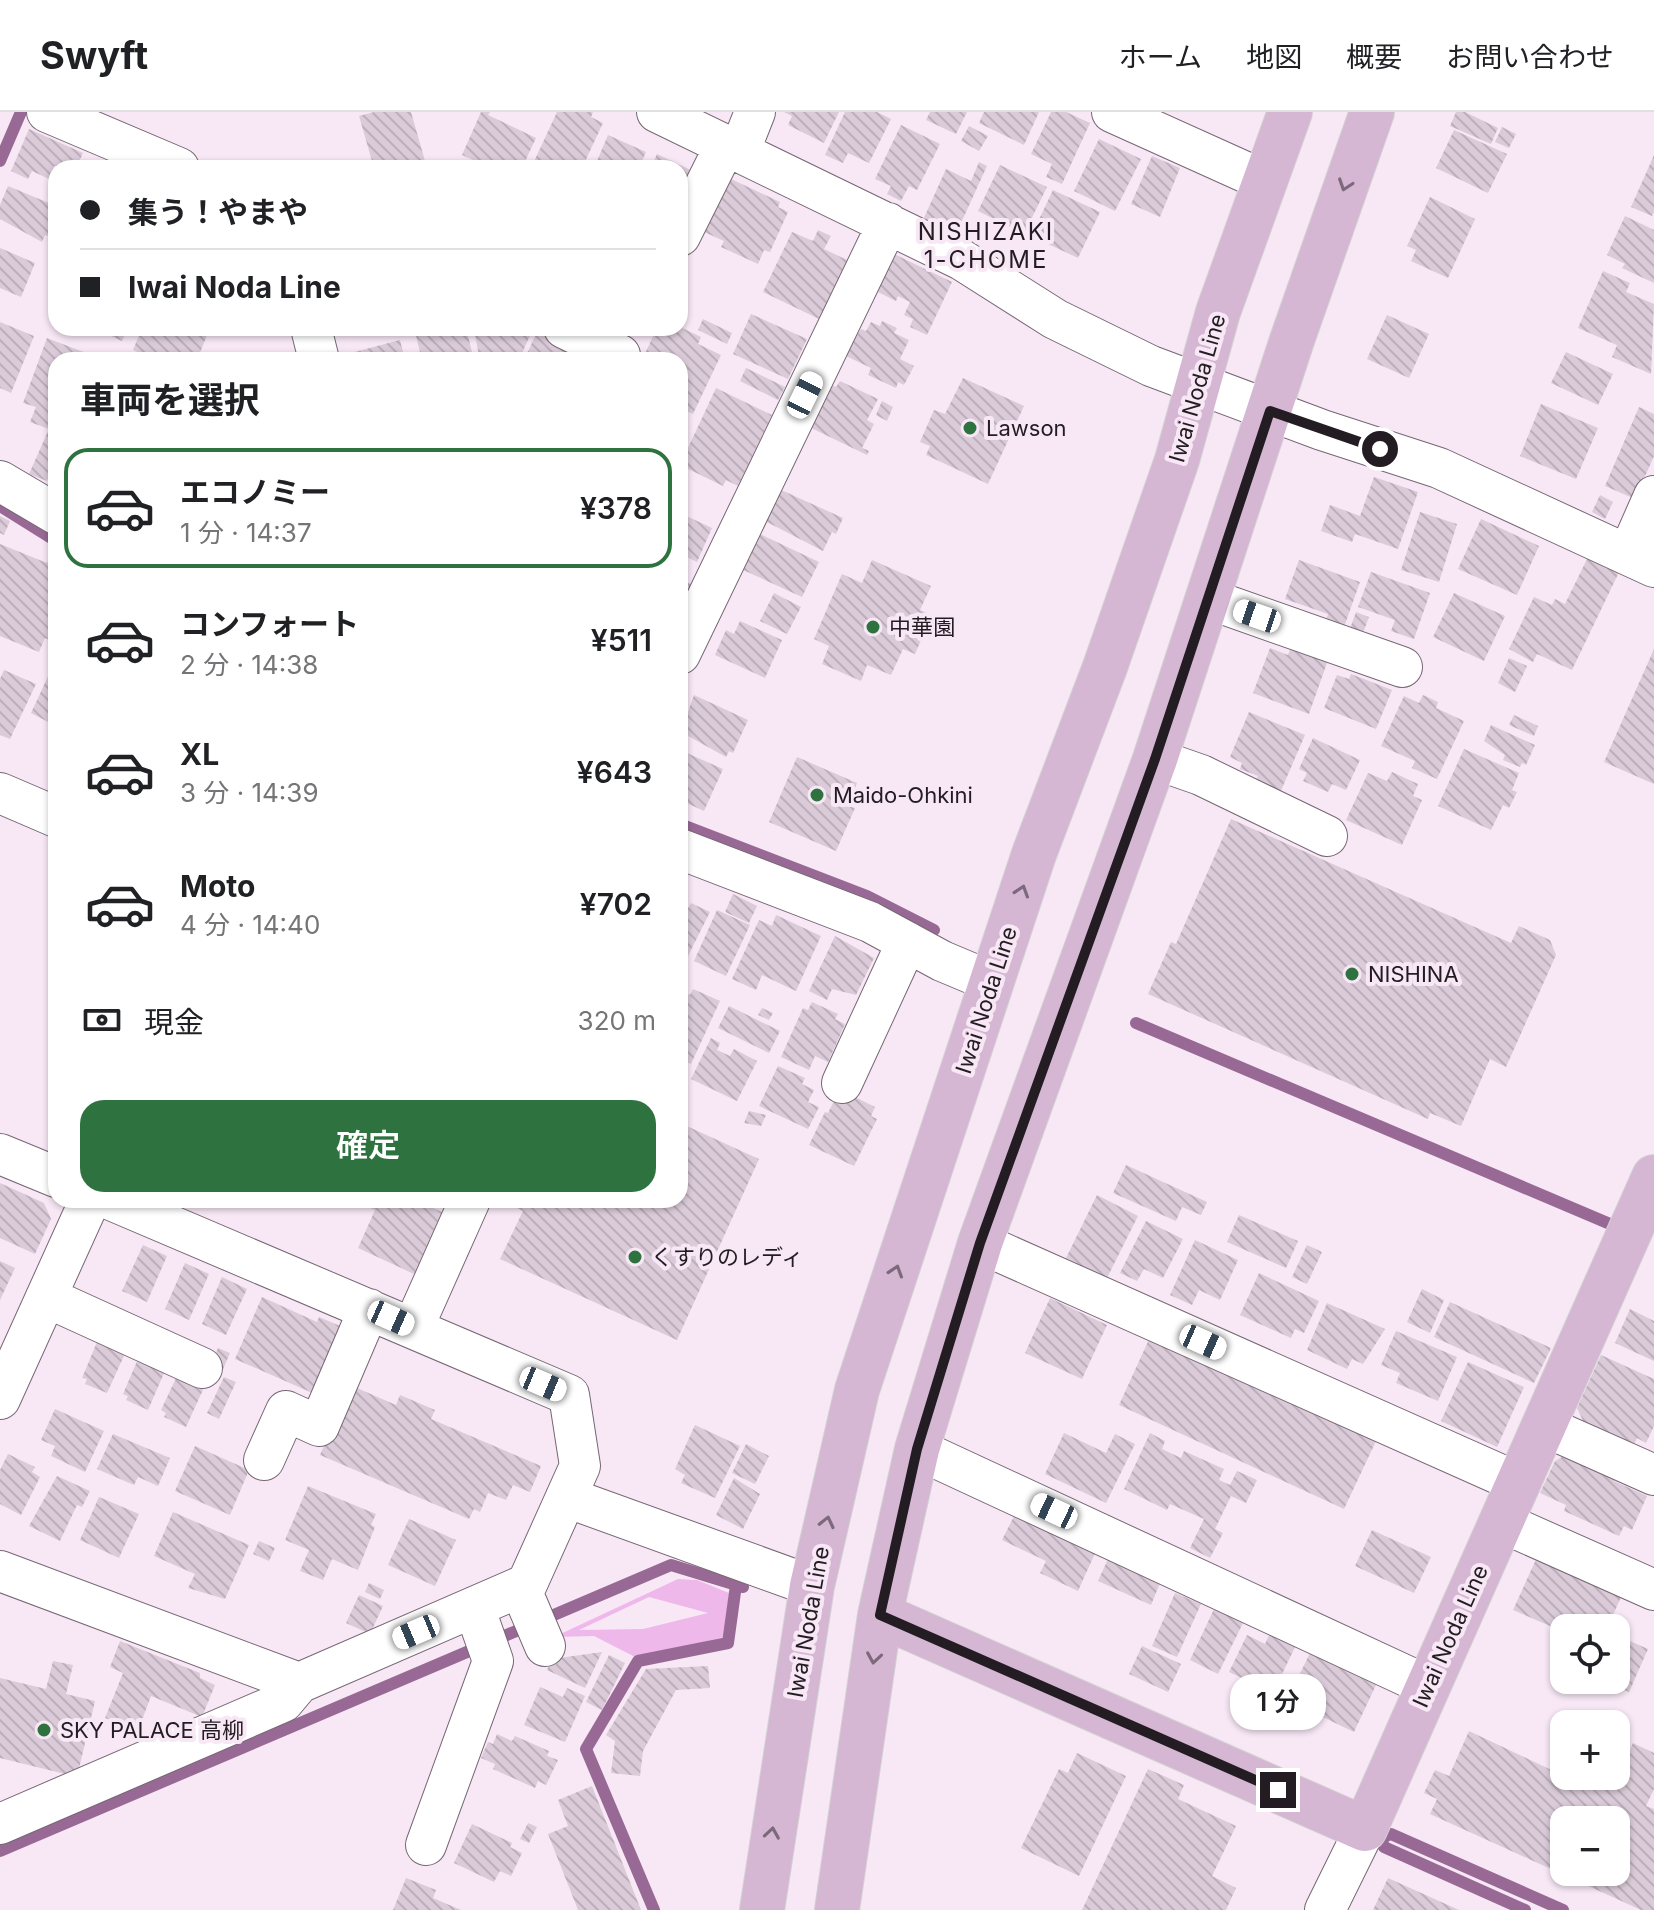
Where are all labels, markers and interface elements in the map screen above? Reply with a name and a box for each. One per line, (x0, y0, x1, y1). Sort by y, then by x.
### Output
text: Swyft (40, 32, 148, 78)
text: ホーム (1119, 40, 1202, 74)
text: 地図 (1246, 40, 1302, 74)
text: 概要 (1346, 40, 1402, 74)
text: お問い合わせ (1446, 40, 1614, 74)
one-way arrow (1338, 177, 1354, 191)
text: 集う！やまや (128, 194, 308, 230)
district label: NISHIZAKI 1-CHOME (918, 217, 1054, 274)
text: Iwai Noda Line (128, 269, 341, 305)
street label: Iwai Noda Line (1163, 311, 1231, 465)
car (784, 368, 826, 422)
text: 車両を選択 (80, 378, 260, 422)
place label: Lawson (986, 415, 1067, 441)
marker: Lawson (961, 419, 979, 437)
route start (1362, 431, 1398, 467)
icon: car (84, 472, 156, 544)
text: エコノミー (180, 474, 330, 510)
text: ¥378 (580, 490, 652, 526)
text: 1 分 · 14:37 (180, 517, 312, 548)
car (1230, 597, 1284, 635)
icon: car (84, 604, 156, 676)
text: コンフォート (180, 606, 359, 642)
place label: 中華園 (889, 614, 955, 640)
marker: 中華園 (864, 618, 882, 636)
text: ¥511 (591, 622, 652, 658)
text: 2 分 · 14:38 (180, 649, 318, 680)
icon: car (84, 736, 156, 808)
text: XL (180, 736, 219, 772)
text: ¥643 (577, 754, 652, 790)
text: 3 分 · 14:39 (180, 777, 319, 808)
place label: Maido-Ohkini (833, 782, 973, 808)
marker: Maido-Ohkini (808, 786, 826, 804)
icon: car (84, 868, 156, 940)
text: Moto (180, 868, 255, 904)
one-way arrow (1012, 885, 1028, 899)
text: ¥702 (580, 886, 652, 922)
text: 4 分 · 14:40 (180, 909, 320, 940)
street label: Iwai Noda Line (950, 923, 1022, 1077)
place label: NISHINA (1368, 961, 1459, 987)
marker: NISHINA (1343, 965, 1361, 983)
icon: cash (80, 998, 124, 1042)
text: 現金 (144, 1004, 204, 1040)
text: 320 m (578, 1005, 656, 1036)
button: 確定 (80, 1100, 656, 1192)
place label: くすりのレディ (651, 1244, 803, 1270)
marker: くすりのレディ (626, 1248, 644, 1266)
one-way arrow (887, 1265, 903, 1279)
car (364, 1297, 418, 1339)
car (1176, 1321, 1230, 1363)
car (516, 1364, 570, 1404)
car (1027, 1490, 1081, 1532)
one-way arrow (818, 1515, 835, 1529)
street label: Iwai Noda Line (782, 1544, 834, 1700)
street label: Iwai Noda Line (1407, 1561, 1493, 1711)
car (389, 1612, 443, 1652)
map controls (1550, 1614, 1630, 1886)
button: locate (1550, 1614, 1630, 1694)
one-way arrow (866, 1651, 883, 1665)
callout: 1 分 (1230, 1674, 1326, 1730)
text: 1 分 (1256, 1686, 1300, 1717)
button: + (1550, 1710, 1630, 1790)
place label: SKY PALACE 高柳 (60, 1717, 244, 1743)
marker: SKY PALACE 高柳 (35, 1721, 53, 1739)
route end (1260, 1772, 1296, 1808)
button: − (1550, 1806, 1630, 1886)
one-way arrow (763, 1826, 780, 1839)

